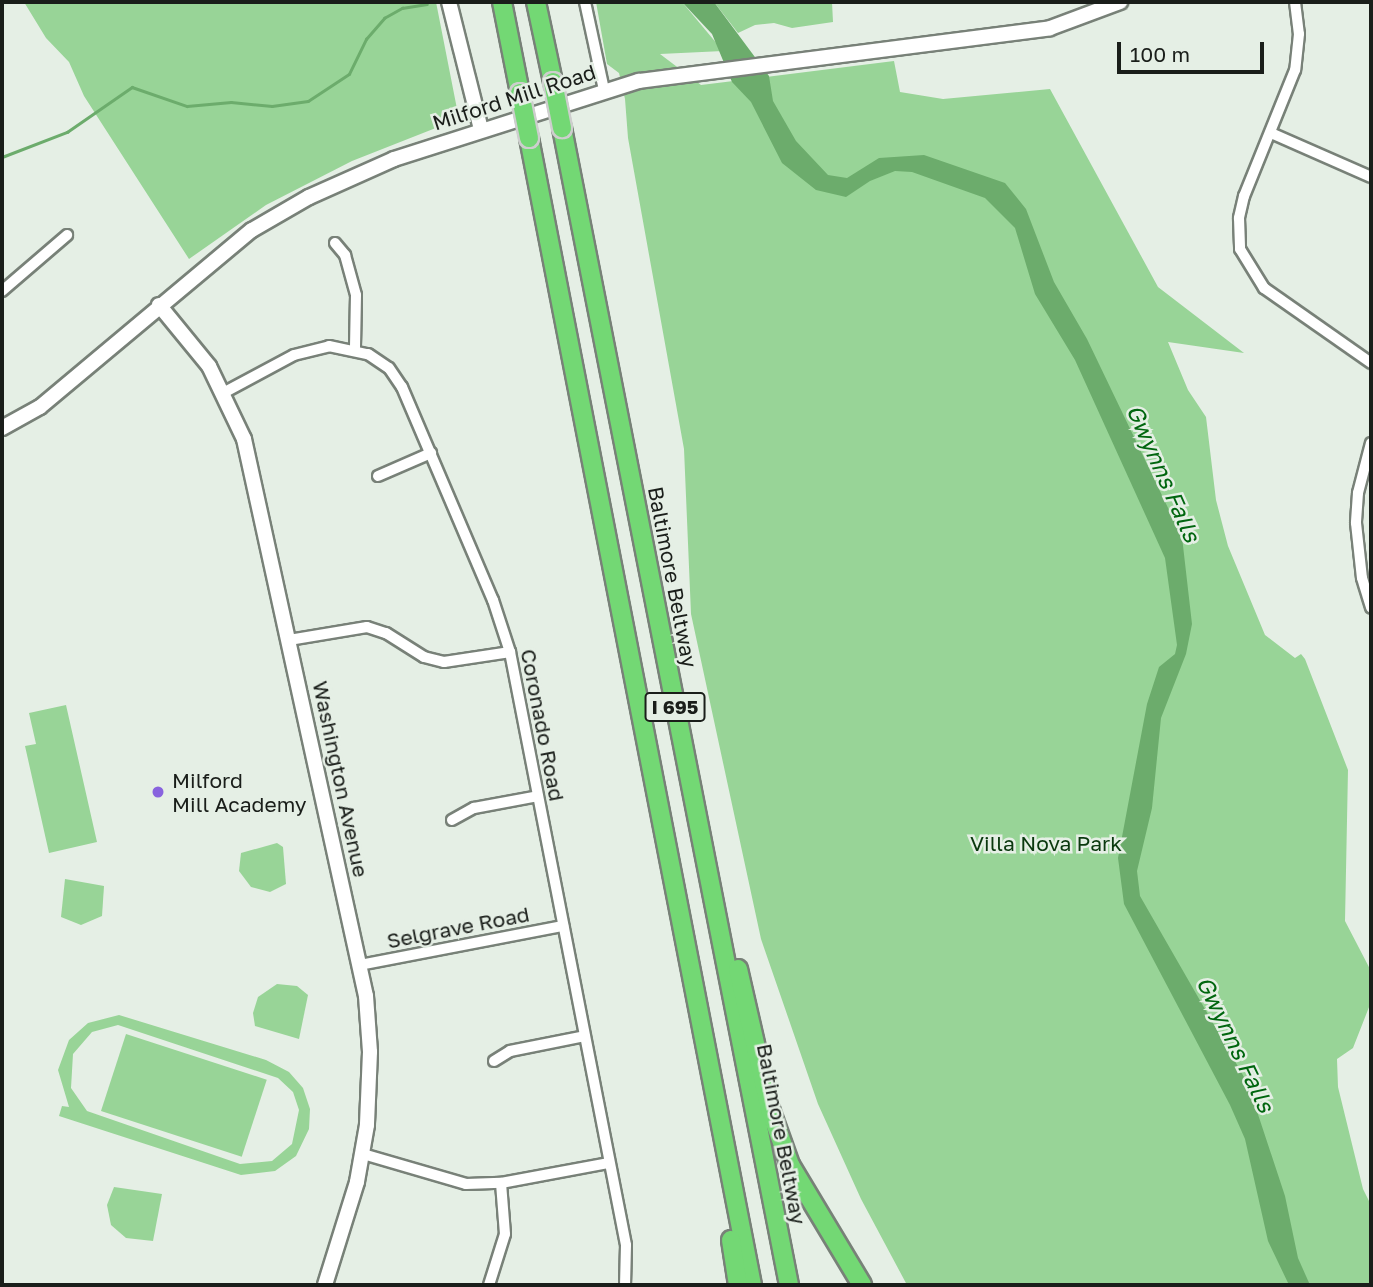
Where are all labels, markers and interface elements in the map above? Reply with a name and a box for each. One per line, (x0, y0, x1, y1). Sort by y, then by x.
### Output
scale bar (1121, 28, 1268, 72)
text: 100 m (1130, 41, 1190, 67)
street label: Milford Mill Road (429, 59, 599, 135)
water label: Gwynns Falls (1121, 400, 1207, 546)
street label: Baltimore Beltway (643, 484, 703, 670)
street label: Coronado Road (516, 647, 570, 803)
street label: Washington Avenue (308, 679, 374, 879)
road number: I 695 (644, 692, 706, 722)
place label: Milford Mill Academy (172, 767, 307, 817)
marker: Milford Mill Academy (150, 784, 166, 800)
park label: Villa Nova Park (970, 830, 1122, 856)
street label: Selgrave Road (385, 901, 531, 953)
water label: Gwynns Falls (1191, 972, 1281, 1116)
street label: Baltimore Beltway (752, 1041, 812, 1227)

